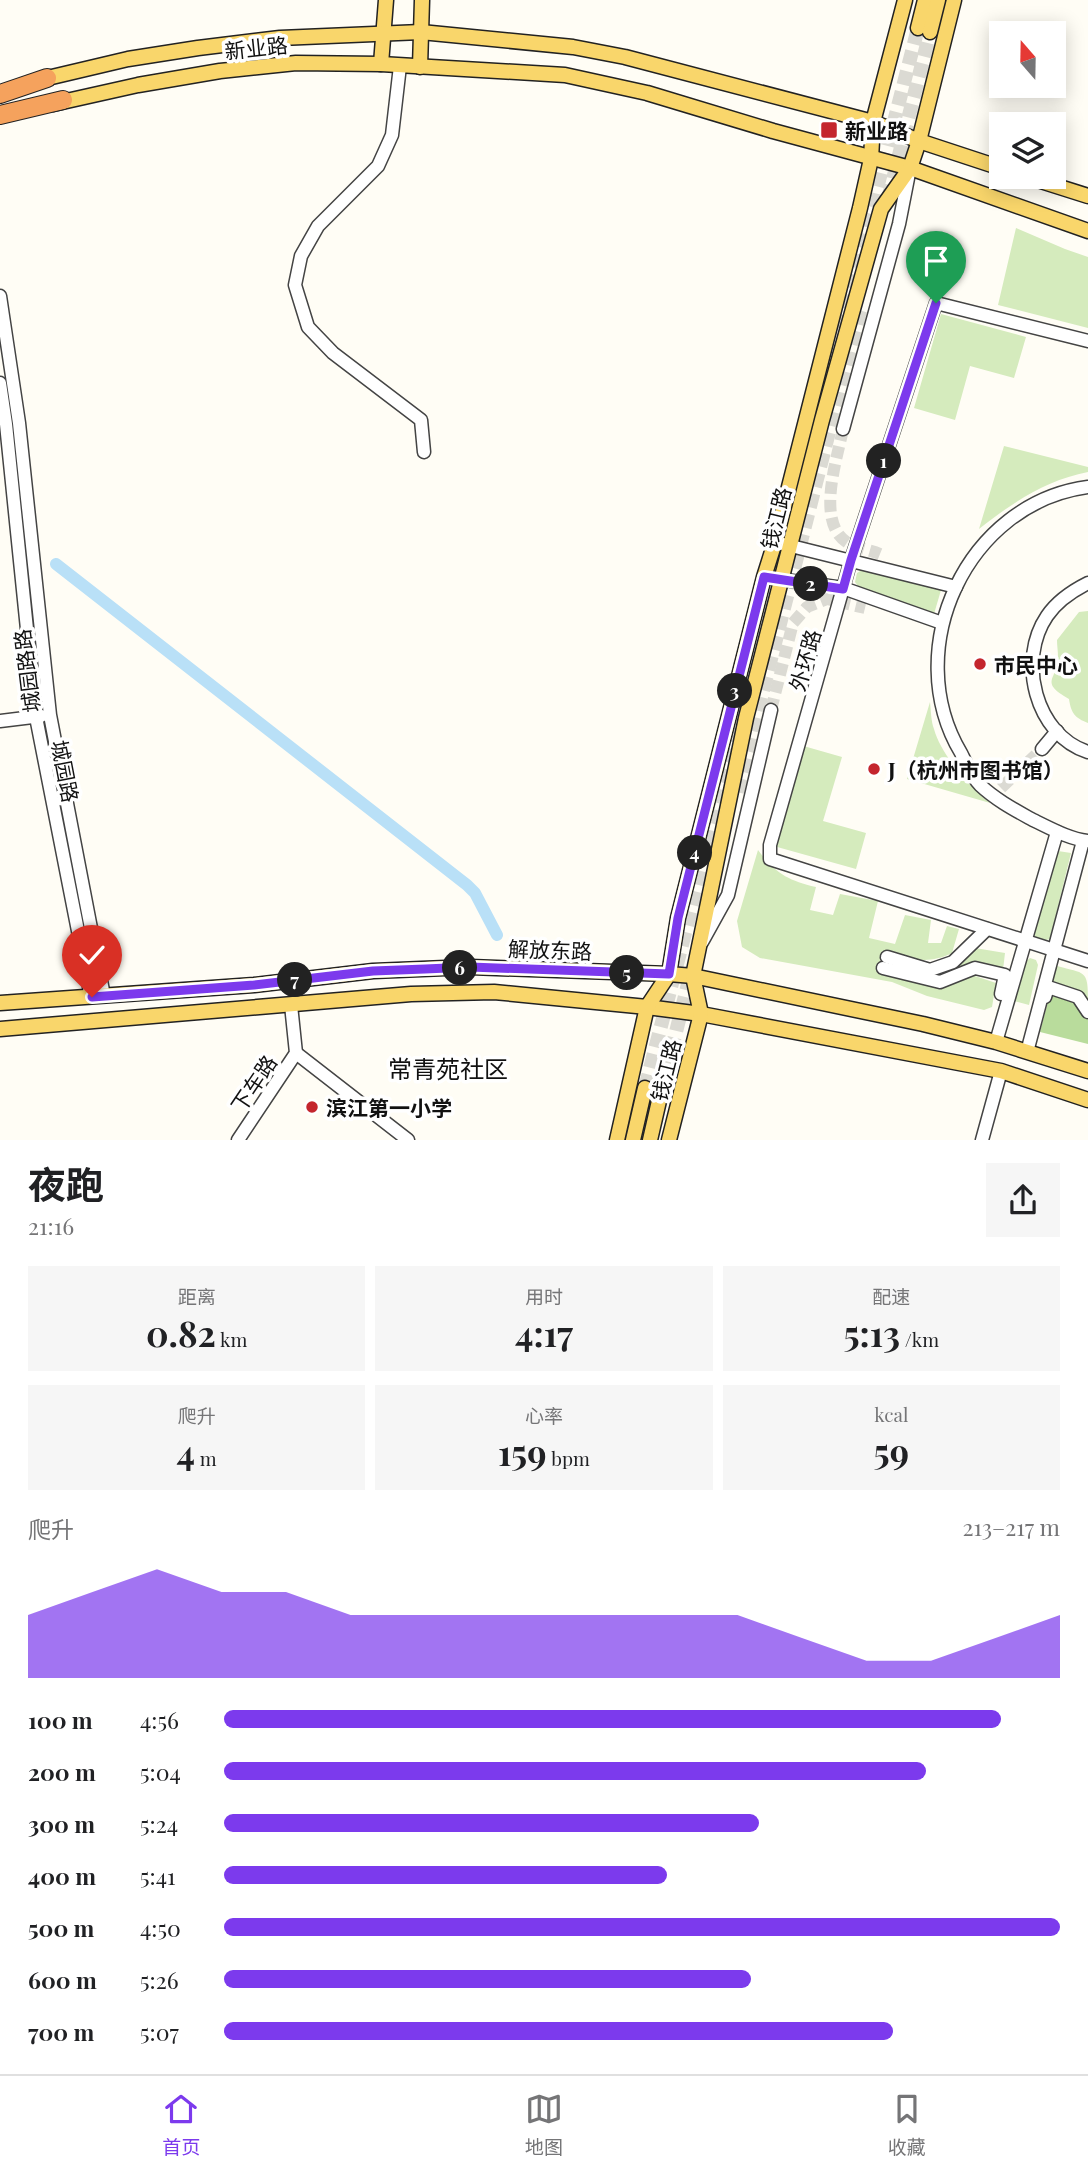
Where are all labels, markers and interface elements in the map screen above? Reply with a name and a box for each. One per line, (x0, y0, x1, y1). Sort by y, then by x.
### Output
north arrow (989, 21, 1066, 98)
map controls (989, 21, 1066, 189)
street label: 新业路 (223, 30, 289, 64)
button: layers (989, 112, 1066, 189)
place label: 新业路 (845, 116, 908, 144)
marker: 新业路 (819, 120, 839, 140)
pin (906, 231, 966, 303)
icon: arrive (917, 242, 955, 280)
pin: 1 (866, 444, 902, 478)
text: 1 (880, 447, 887, 473)
street label: 钱江路 (754, 484, 796, 552)
pin: 2 (794, 566, 828, 602)
text: 2 (806, 570, 815, 596)
street label: 外环路 (782, 626, 826, 694)
street label: 城园路路 (7, 628, 45, 714)
place label: 市民中心 (994, 650, 1078, 678)
marker: 市民中心 (972, 656, 988, 672)
pin: 3 (718, 674, 752, 708)
text: 3 (730, 677, 739, 703)
street label: 城园路 (46, 737, 86, 805)
place label: J（杭州市图书馆） (887, 755, 1064, 783)
marker: J（杭州市图书馆） (866, 761, 882, 777)
pin: 4 (678, 836, 712, 870)
text: 4 (689, 839, 700, 865)
pin (62, 925, 122, 997)
street label: 解放东路 (508, 934, 592, 964)
icon: check (73, 936, 111, 974)
pin: 6 (442, 950, 477, 986)
text: 6 (454, 954, 465, 980)
pin: 5 (610, 956, 644, 990)
text: 5 (622, 959, 631, 985)
pin: 7 (278, 962, 312, 998)
text: 7 (290, 966, 299, 992)
street label: 钱江路 (644, 1036, 686, 1104)
street label: 下车路 (224, 1049, 282, 1117)
district label: 常青苑社区 (388, 1052, 508, 1084)
place label: 滨江第一小学 (326, 1093, 452, 1121)
marker: 滨江第一小学 (304, 1099, 320, 1115)
text: 夜跑 (28, 1158, 104, 1209)
button: share (986, 1163, 1060, 1237)
text: 21:16 (28, 1210, 74, 1241)
text: 距离 (178, 1283, 216, 1309)
text: 用时 (525, 1283, 563, 1309)
text: 配速 (872, 1283, 910, 1309)
text: 0.82 (146, 1309, 216, 1356)
text: 4:17 (515, 1309, 573, 1356)
text: 5:13 (844, 1309, 900, 1356)
text: km (216, 1326, 247, 1352)
text: /km (900, 1326, 939, 1352)
text: kcal (874, 1401, 908, 1427)
text: 爬升 (178, 1402, 216, 1428)
text: 心率 (525, 1402, 563, 1428)
text: 59 (874, 1427, 909, 1474)
text: 4 (177, 1428, 195, 1475)
text: 159 (498, 1428, 547, 1475)
text: m (195, 1445, 217, 1471)
text: bpm (547, 1445, 590, 1471)
text: 213–217 m (963, 1511, 1060, 1542)
text: 爬升 (28, 1513, 74, 1544)
text: 100 m (28, 1704, 93, 1735)
text: 4:56 (140, 1704, 179, 1735)
text: 200 m (28, 1756, 96, 1787)
text: 5:04 (140, 1756, 181, 1787)
text: 300 m (28, 1808, 95, 1839)
text: 5:24 (140, 1808, 178, 1839)
text: 400 m (28, 1860, 96, 1891)
text: 5:41 (140, 1860, 176, 1891)
text: 500 m (28, 1912, 94, 1943)
text: 4:50 (140, 1912, 181, 1943)
text: 600 m (28, 1964, 97, 1995)
text: 5:26 (140, 1964, 179, 1995)
text: 700 m (28, 2016, 94, 2047)
text: 5:07 (140, 2016, 179, 2047)
tab: 首页 (162, 2090, 200, 2159)
tab: 地图 (525, 2090, 563, 2159)
tab: 收藏 (888, 2090, 926, 2159)

